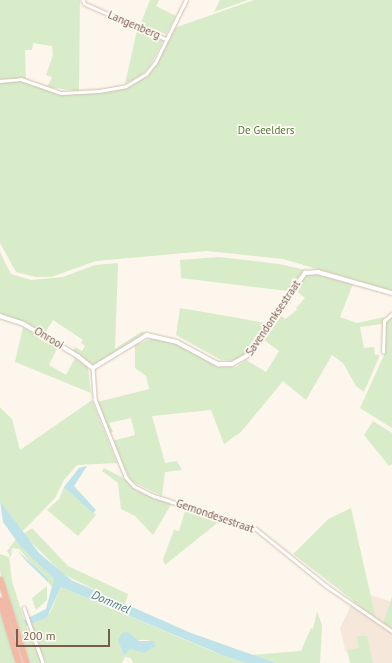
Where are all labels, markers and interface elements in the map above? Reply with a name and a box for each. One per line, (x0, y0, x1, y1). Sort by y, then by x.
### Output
street label: Langenberg (106, 8, 162, 42)
park label: De Geelders (238, 123, 294, 137)
street label: Savendonksestraat (243, 278, 303, 358)
street label: Onrooi (32, 324, 66, 352)
street label: Gemondesestraat (174, 496, 256, 536)
water label: Dommel (90, 587, 132, 617)
scale bar (18, 621, 112, 647)
text: 200 m (23, 628, 56, 643)

